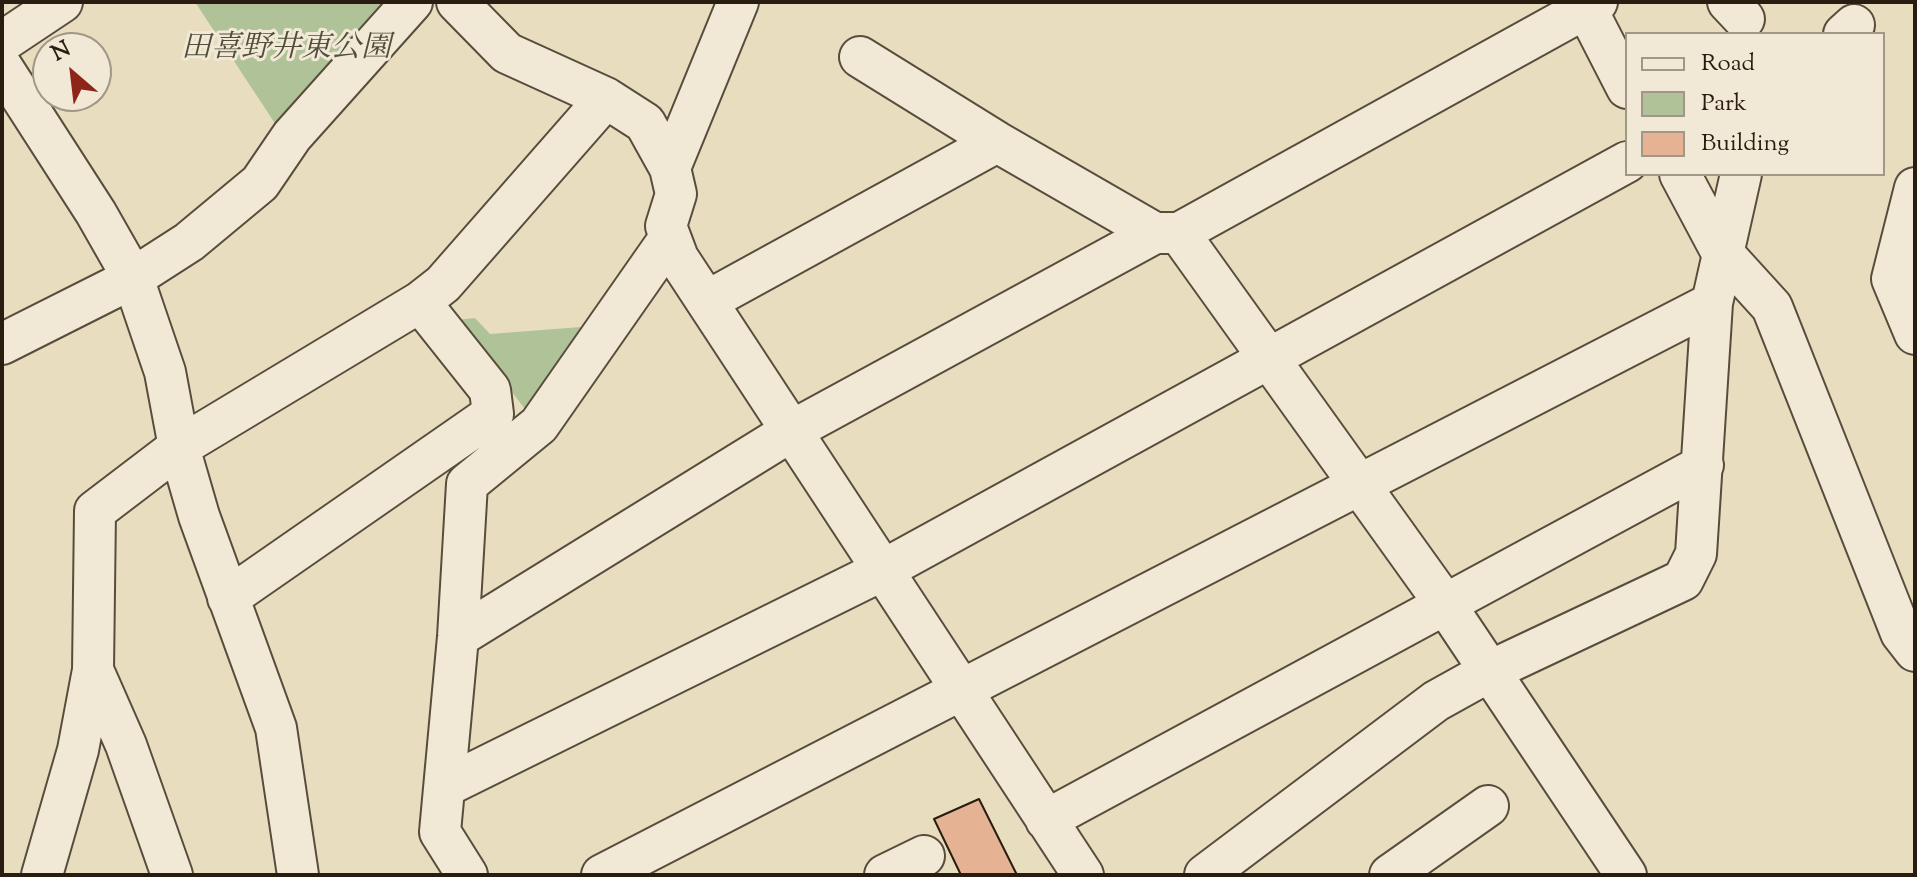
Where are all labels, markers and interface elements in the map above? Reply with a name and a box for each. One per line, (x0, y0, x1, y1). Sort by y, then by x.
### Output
north arrow (32, 32, 112, 112)
legend (1625, 32, 1885, 176)
park label: 田喜野井東公園 (181, 33, 391, 69)
text: N (46, 34, 77, 71)
text: Road (1701, 47, 1755, 81)
text: Park (1701, 87, 1747, 121)
text: Building (1701, 127, 1789, 161)

